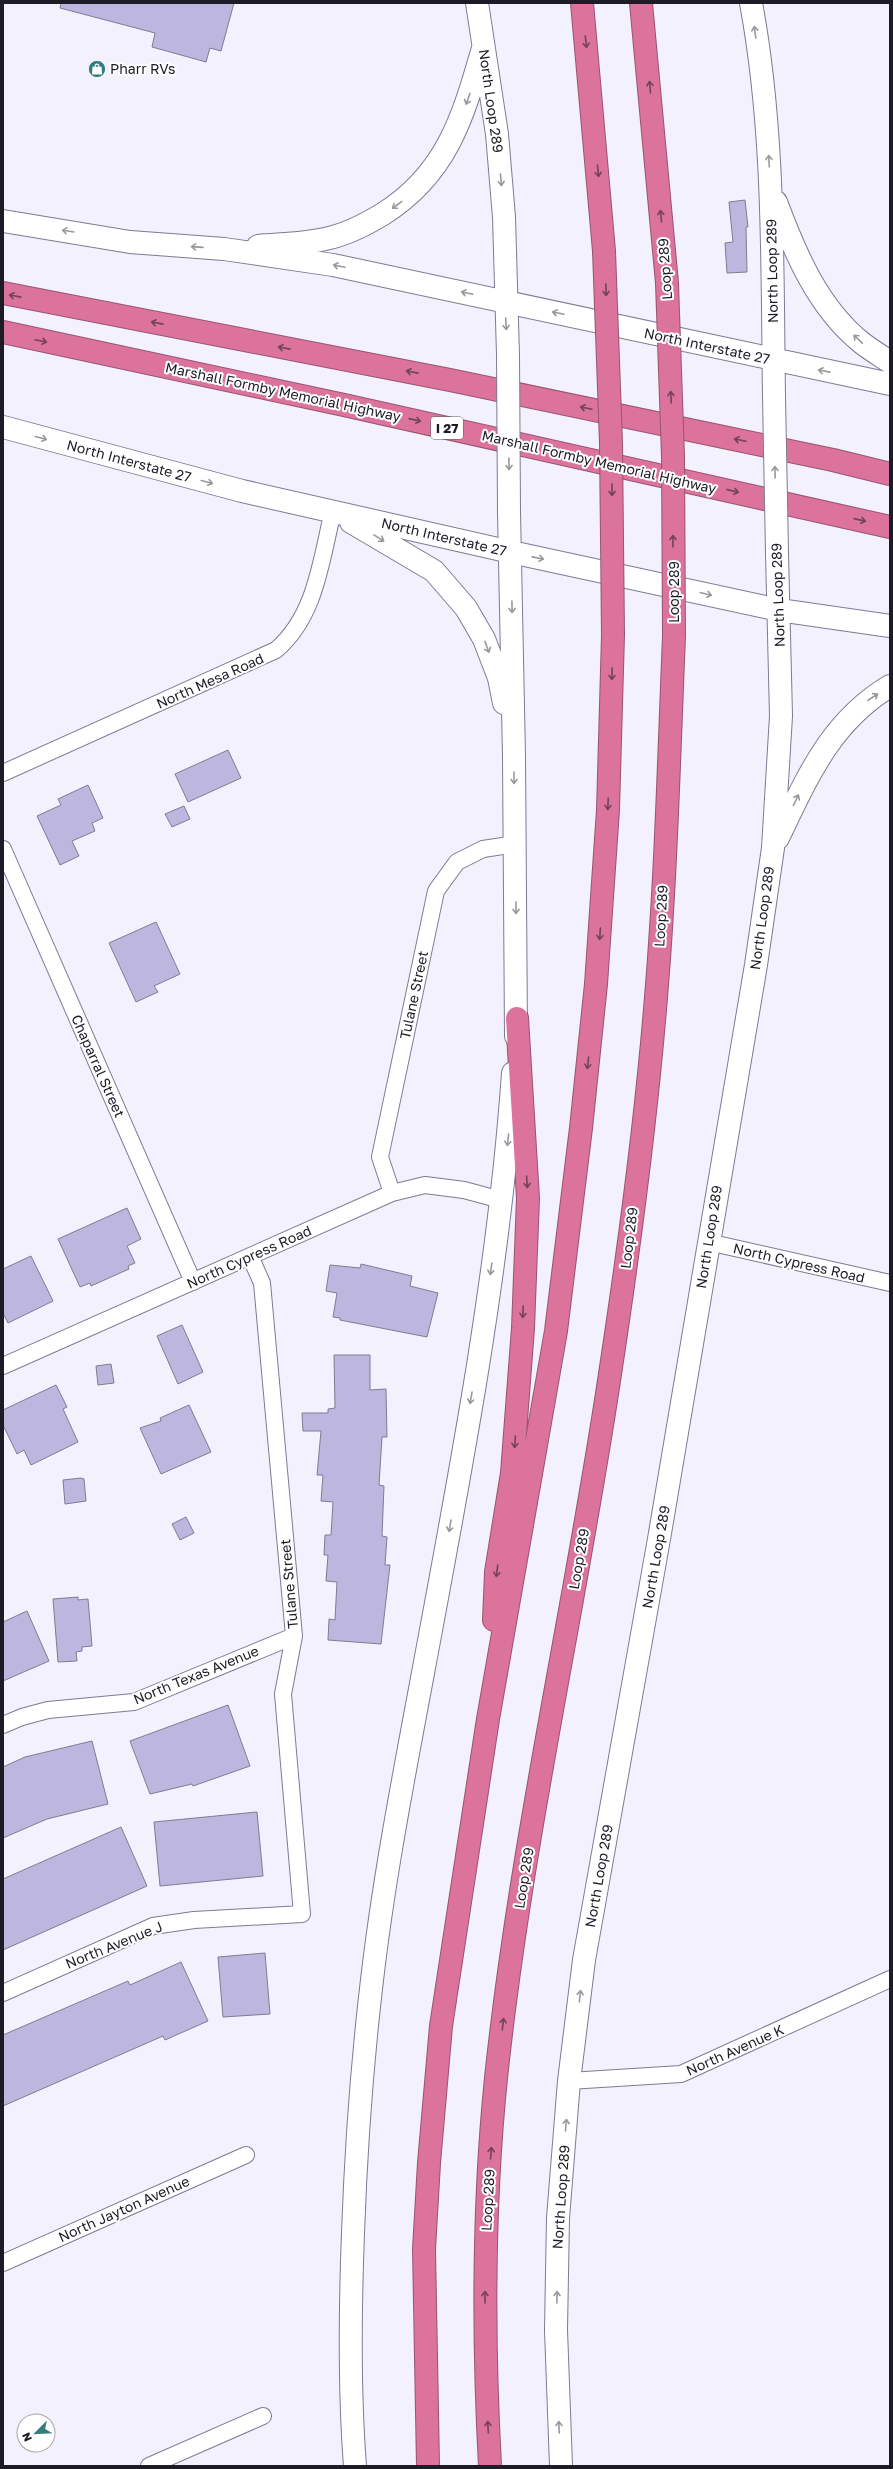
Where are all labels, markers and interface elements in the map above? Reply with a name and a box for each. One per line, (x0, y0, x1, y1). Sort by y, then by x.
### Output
one-way arrow (751, 26, 759, 39)
one-way arrow (583, 35, 590, 48)
street label: North Loop 289 (476, 48, 507, 154)
shop icon: Pharr RVs (87, 59, 107, 79)
place label: Pharr RVs (110, 60, 175, 77)
one-way arrow (646, 81, 653, 94)
one-way arrow (464, 92, 471, 105)
one-way arrow (765, 155, 773, 168)
one-way arrow (594, 164, 601, 177)
one-way arrow (498, 173, 505, 186)
one-way arrow (392, 200, 403, 209)
one-way arrow (657, 210, 665, 223)
street label: North Loop 289 (762, 219, 781, 323)
one-way arrow (62, 227, 75, 235)
street label: Loop 289 (654, 238, 675, 300)
one-way arrow (191, 244, 204, 251)
one-way arrow (333, 262, 346, 270)
one-way arrow (602, 283, 609, 296)
one-way arrow (461, 289, 474, 297)
one-way arrow (9, 292, 22, 300)
one-way arrow (552, 309, 565, 317)
one-way arrow (502, 317, 510, 330)
one-way arrow (151, 319, 164, 327)
street label: North Interstate 27 (643, 324, 772, 367)
one-way arrow (853, 334, 863, 344)
one-way arrow (34, 337, 47, 345)
one-way arrow (278, 343, 291, 351)
street label: Marshall Formby Memorial Highway (164, 358, 402, 425)
one-way arrow (818, 367, 831, 375)
one-way arrow (406, 368, 419, 376)
one-way arrow (667, 391, 674, 404)
one-way arrow (580, 404, 593, 412)
one-way arrow (408, 417, 421, 425)
road number: I 27 (431, 417, 463, 439)
street label: Marshall Formby Memorial Highway (480, 426, 718, 497)
one-way arrow (34, 434, 47, 442)
street label: North Interstate 27 (65, 436, 193, 485)
one-way arrow (734, 436, 747, 444)
one-way arrow (505, 457, 513, 470)
one-way arrow (771, 466, 779, 479)
one-way arrow (200, 479, 213, 486)
one-way arrow (608, 483, 616, 496)
one-way arrow (726, 488, 739, 496)
street label: North Interstate 27 (380, 514, 508, 559)
one-way arrow (853, 516, 866, 524)
one-way arrow (373, 535, 385, 543)
one-way arrow (669, 535, 677, 548)
street label: North Loop 289 (767, 543, 788, 647)
one-way arrow (531, 554, 544, 562)
street label: Loop 289 (665, 561, 682, 623)
one-way arrow (700, 591, 713, 599)
one-way arrow (508, 600, 515, 613)
one-way arrow (484, 641, 492, 653)
street label: North Mesa Road (153, 649, 266, 712)
one-way arrow (608, 667, 616, 680)
one-way arrow (867, 693, 879, 701)
one-way arrow (511, 771, 518, 784)
one-way arrow (793, 795, 800, 807)
one-way arrow (605, 797, 612, 810)
street label: North Loop 289 (746, 865, 777, 971)
street label: Loop 289 (650, 885, 671, 947)
one-way arrow (512, 901, 520, 914)
one-way arrow (596, 927, 603, 940)
street label: Tulane Street (396, 949, 431, 1041)
street label: Chaparral Street (68, 1012, 129, 1120)
one-way arrow (584, 1056, 592, 1069)
one-way arrow (505, 1133, 512, 1146)
one-way arrow (524, 1175, 531, 1188)
street label: North Loop 289 (692, 1184, 725, 1290)
street label: Loop 289 (616, 1206, 641, 1270)
street label: North Cypress Road (184, 1221, 314, 1292)
street label: North Cypress Road (732, 1239, 867, 1286)
one-way arrow (487, 1262, 495, 1275)
one-way arrow (520, 1305, 527, 1318)
one-way arrow (467, 1391, 475, 1404)
one-way arrow (511, 1435, 518, 1448)
street label: North Loop 289 (638, 1504, 673, 1610)
one-way arrow (446, 1519, 454, 1532)
street label: Loop 289 (565, 1527, 592, 1591)
street label: Tulane Street (276, 1538, 301, 1630)
one-way arrow (493, 1564, 501, 1577)
street label: North Texas Avenue (131, 1642, 261, 1707)
street label: North Loop 289 (581, 1823, 616, 1929)
street label: Loop 289 (510, 1846, 537, 1910)
street label: North Avenue J (63, 1917, 165, 1972)
one-way arrow (576, 1990, 583, 2003)
one-way arrow (499, 2018, 507, 2031)
street label: North Avenue K (683, 2020, 787, 2079)
one-way arrow (562, 2119, 569, 2132)
street label: North Loop 289 (548, 2144, 573, 2250)
one-way arrow (487, 2147, 494, 2160)
street label: Loop 289 (477, 2169, 498, 2231)
street label: North Jayton Avenue (56, 2172, 192, 2245)
one-way arrow (481, 2291, 489, 2304)
one-way arrow (553, 2291, 561, 2304)
north arrow (16, 2413, 56, 2453)
one-way arrow (484, 2421, 491, 2434)
one-way arrow (556, 2421, 563, 2434)
text: N (19, 2431, 34, 2444)

